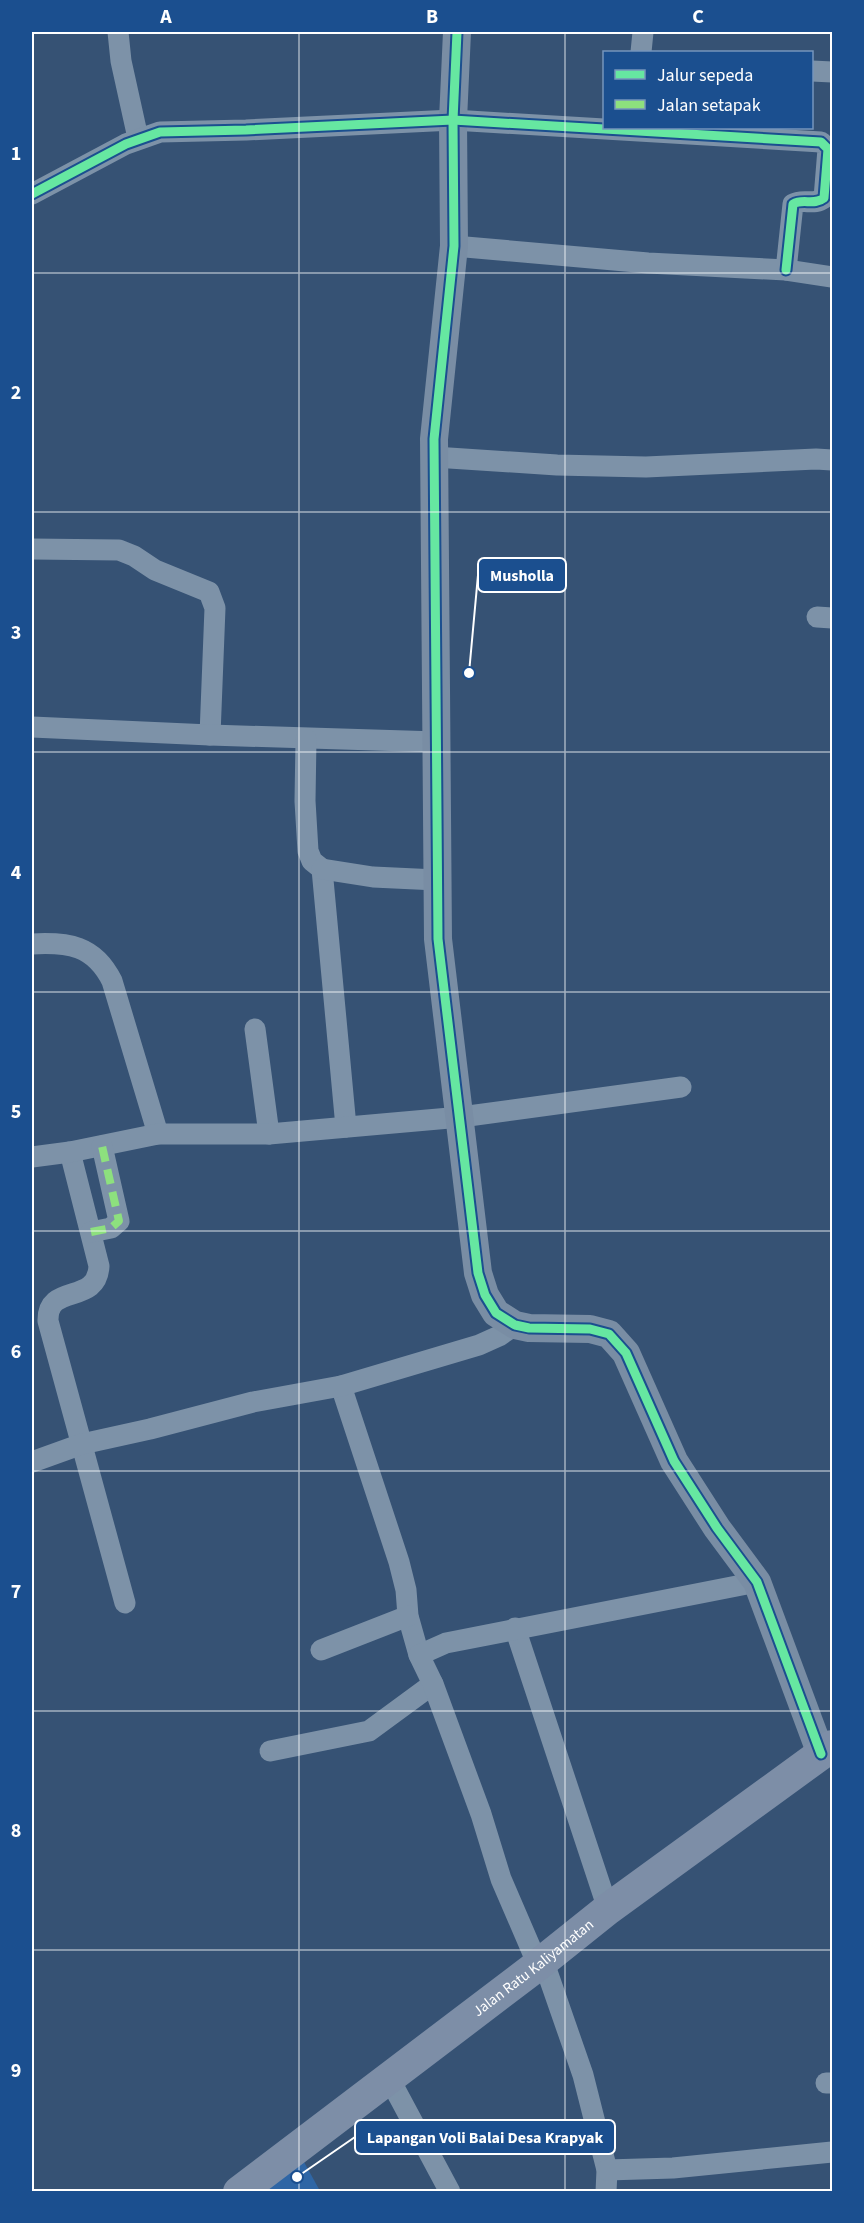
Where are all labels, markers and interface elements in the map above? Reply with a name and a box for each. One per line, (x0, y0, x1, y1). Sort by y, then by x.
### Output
text: A (159, 3, 172, 31)
text: B (426, 3, 438, 31)
text: C (692, 3, 704, 31)
legend (603, 51, 813, 129)
text: Jalur sepeda (657, 63, 753, 88)
text: Jalan setapak (657, 93, 761, 118)
text: 1 (11, 140, 21, 168)
text: 2 (11, 379, 21, 407)
callout: Musholla (478, 558, 566, 592)
text: Musholla (490, 565, 554, 587)
text: 3 (11, 619, 21, 647)
text: 4 (11, 859, 22, 887)
text: 5 (11, 1098, 21, 1126)
text: 6 (11, 1338, 21, 1366)
text: 7 (11, 1578, 21, 1606)
text: 8 (11, 1817, 21, 1845)
street label: Jalan Ratu Kaliyamatan (468, 1914, 598, 2021)
text: 9 (11, 2057, 21, 2085)
callout: Lapangan Voli Balai Desa Krapyak (355, 2120, 615, 2154)
text: Lapangan Voli Balai Desa Krapyak (367, 2127, 603, 2149)

